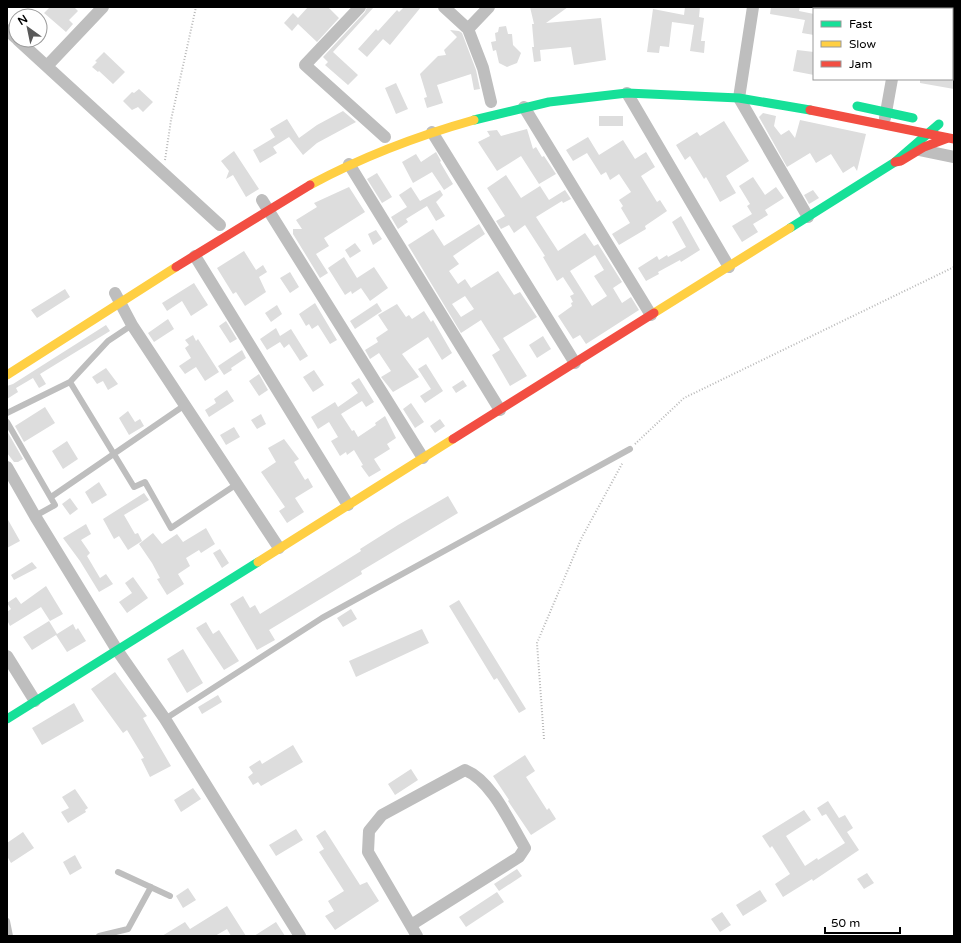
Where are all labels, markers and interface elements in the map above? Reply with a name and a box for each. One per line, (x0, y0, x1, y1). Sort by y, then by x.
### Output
north arrow (8, 8, 48, 48)
legend (813, 8, 953, 80)
text: N (16, 12, 30, 28)
text: Fast (849, 17, 873, 31)
text: Slow (849, 37, 876, 51)
text: Jam (849, 57, 872, 71)
scale bar (825, 909, 900, 935)
text: 50 m (831, 916, 860, 930)

